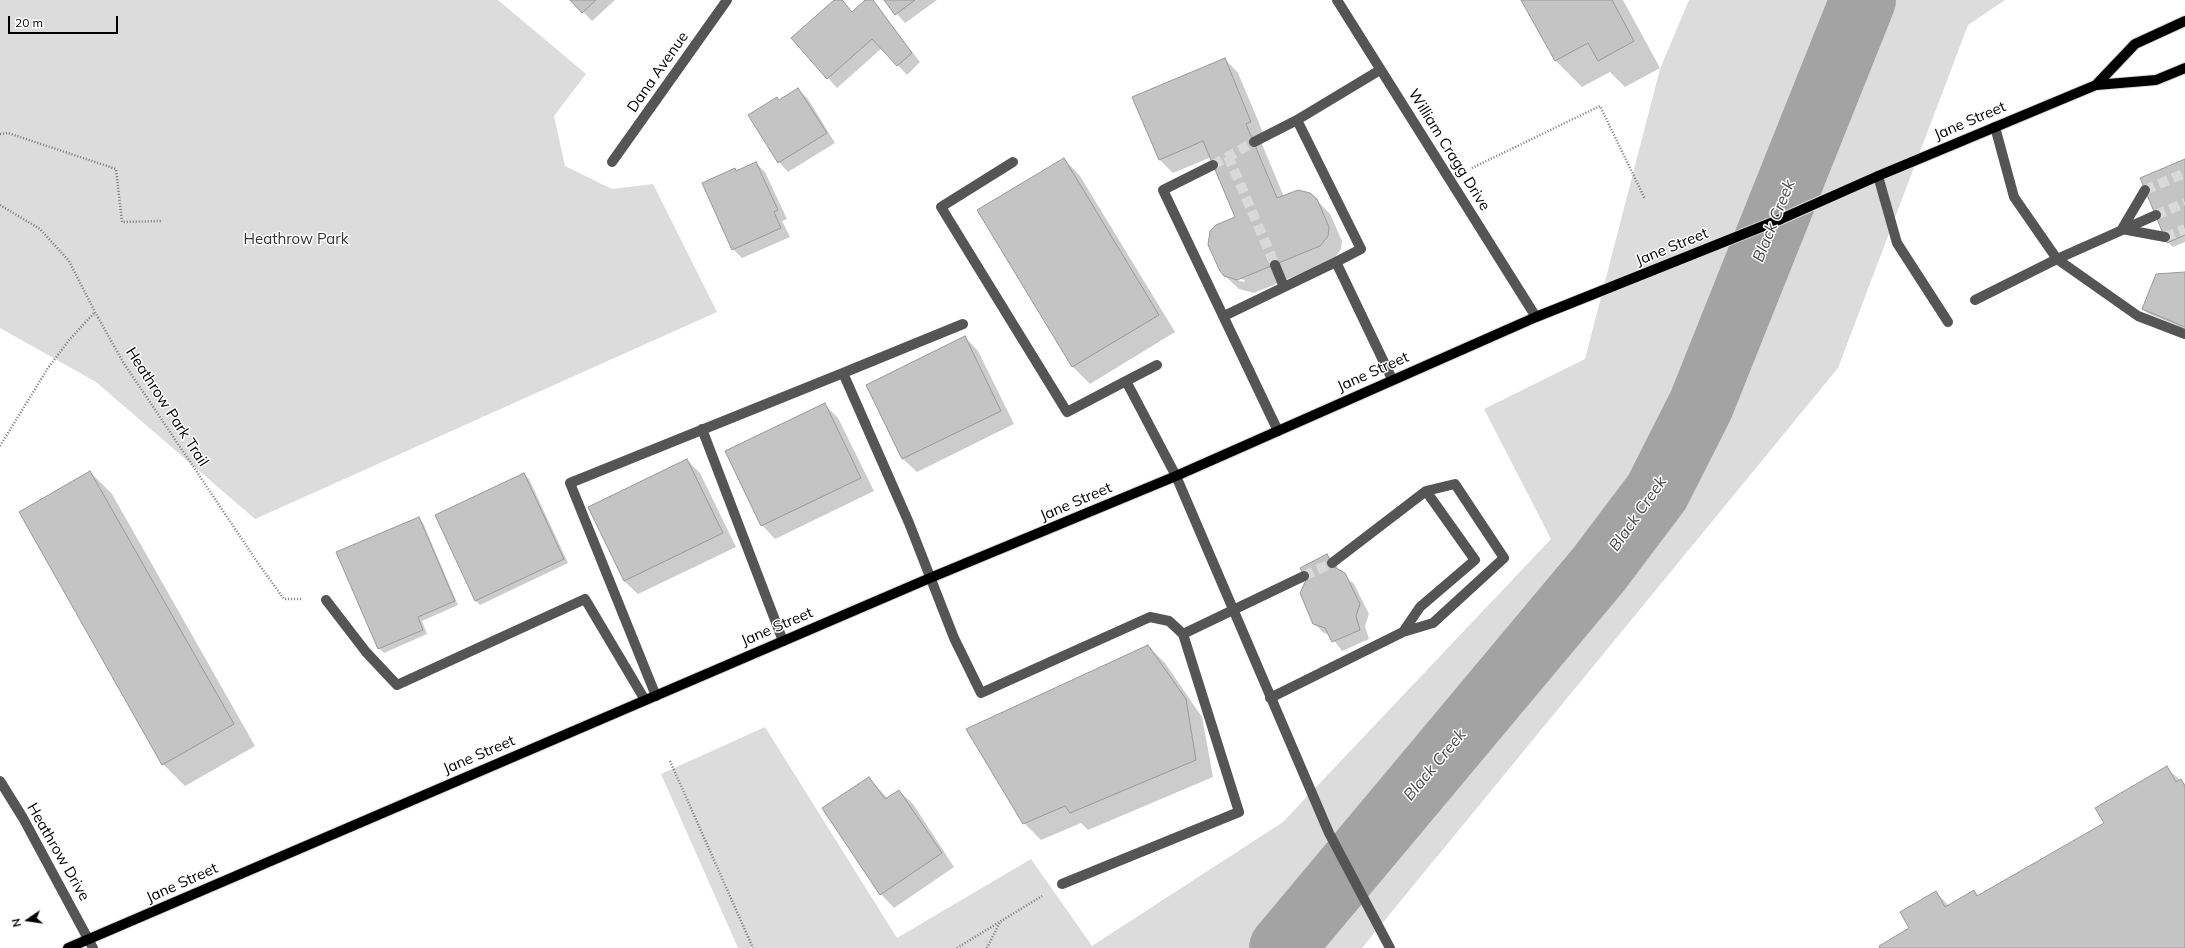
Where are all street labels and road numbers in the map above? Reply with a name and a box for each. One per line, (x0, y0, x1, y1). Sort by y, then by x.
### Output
street label: Dana Avenue (624, 28, 692, 116)
street label: William Cragg Drive (1404, 86, 1494, 214)
street label: Jane Street (1931, 98, 2009, 144)
street label: Jane Street (1633, 224, 1711, 270)
street label: Heathrow Park Trail (122, 344, 212, 470)
street label: Jane Street (1334, 348, 1412, 396)
street label: Jane Street (1037, 479, 1115, 525)
street label: Jane Street (738, 604, 816, 650)
street label: Jane Street (440, 732, 518, 778)
street label: Heathrow Drive (23, 800, 93, 904)
street label: Jane Street (143, 859, 221, 907)

